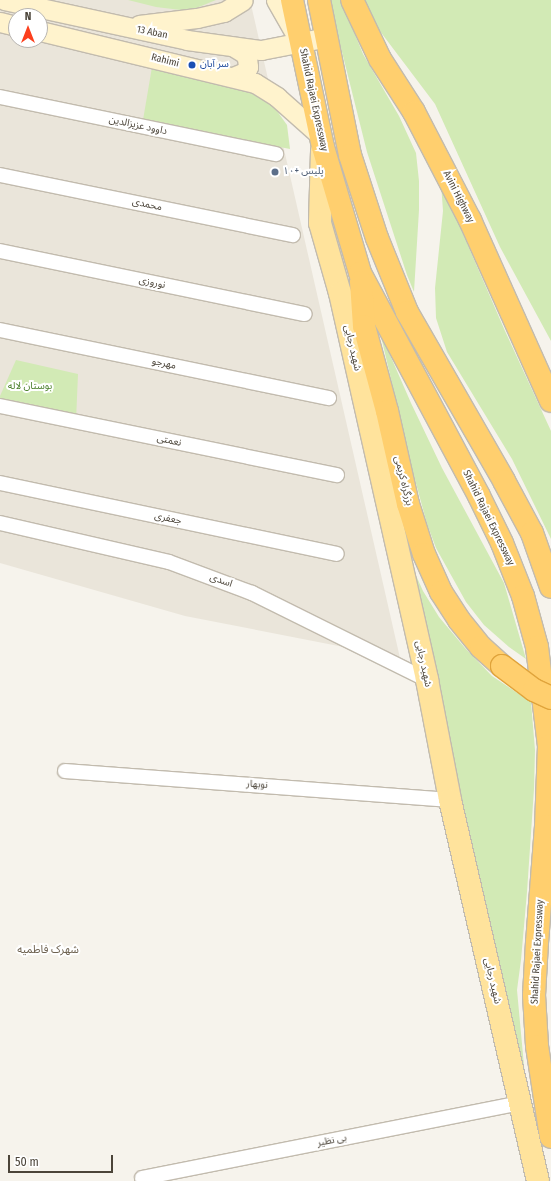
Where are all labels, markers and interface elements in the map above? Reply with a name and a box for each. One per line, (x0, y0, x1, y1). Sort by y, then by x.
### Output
north arrow (8, 8, 48, 48)
text: N (25, 10, 31, 23)
street label: 13 Aban (135, 24, 169, 42)
street label: Shahid Rajaei Expressway (296, 48, 330, 152)
street label: Rahimi (150, 52, 180, 70)
place label: سر آبان (200, 59, 229, 71)
marker: سر آبان (187, 60, 197, 70)
street label: داوود عزیزالدین (108, 114, 168, 138)
place label: پلیس +۱۰ (283, 166, 324, 178)
marker: پلیس +۱۰ (270, 167, 280, 177)
street label: Avini Highway (440, 169, 476, 225)
street label: محمدی (131, 196, 163, 214)
street label: نوروزی (138, 274, 166, 292)
street label: شهید رجایی (341, 324, 363, 372)
street label: مهرجو (151, 356, 177, 372)
park label: بوستان لاله (8, 381, 52, 393)
street label: نعمتی (156, 433, 182, 449)
street label: بزرگراه کریمی (391, 455, 415, 507)
street label: Shahid Rajaei Expressway (460, 468, 516, 568)
street label: جعفری (153, 510, 183, 528)
street label: اسدی (208, 571, 234, 591)
street label: شهید رجایی (412, 640, 434, 688)
street label: نوبهار (246, 778, 268, 792)
street label: Shahid Rajaei Expressway (529, 899, 547, 1005)
district label: شهرک فاطمیه (17, 943, 79, 957)
street label: شهید رجایی (481, 957, 503, 1005)
street label: بی نظیر (316, 1132, 348, 1150)
scale bar (10, 1147, 115, 1173)
text: 50 m (15, 1155, 39, 1169)

